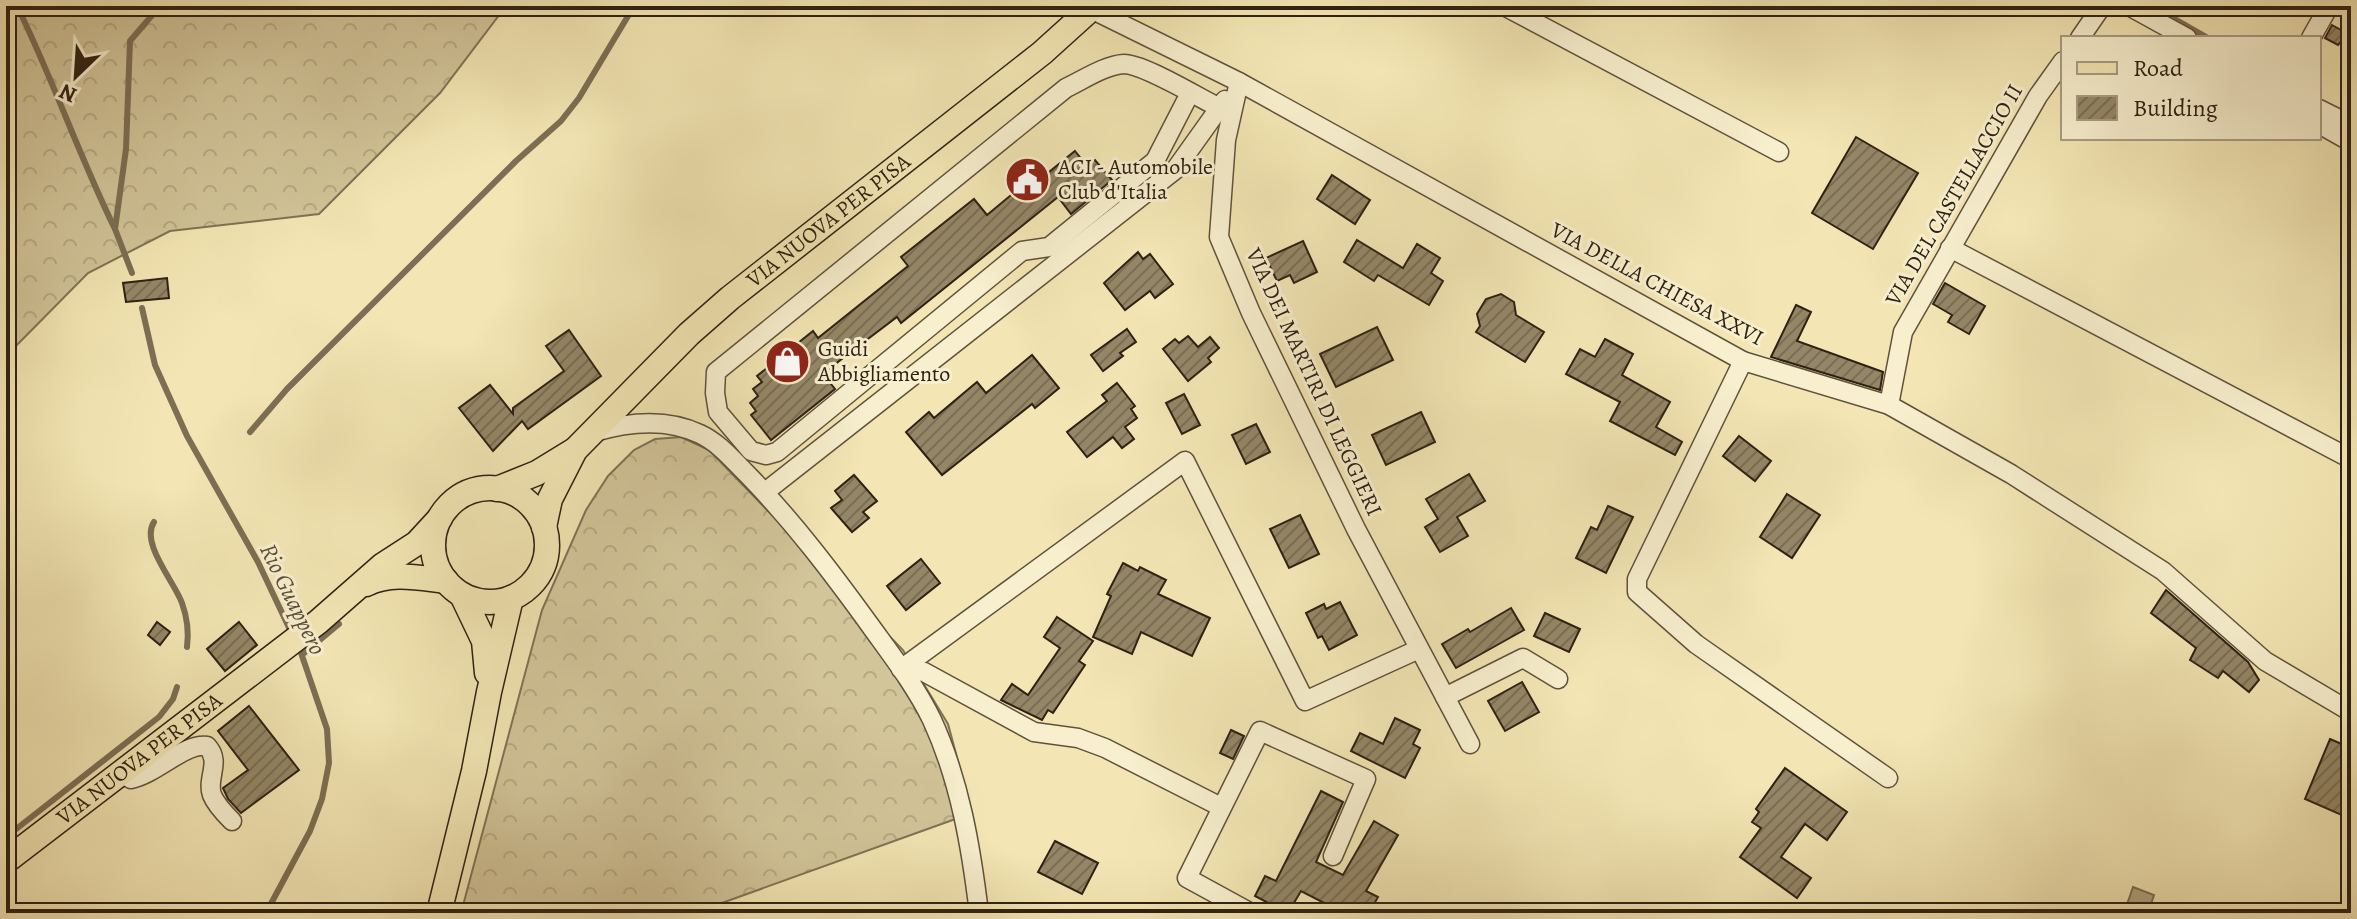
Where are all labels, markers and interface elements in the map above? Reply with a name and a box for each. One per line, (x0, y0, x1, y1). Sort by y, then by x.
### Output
north arrow (36, 36, 116, 116)
legend (2061, 36, 2321, 140)
text: Road (2133, 52, 2183, 84)
text: N (54, 76, 82, 110)
street label: VIA DEL CASTELLACCIO II (1878, 79, 2030, 312)
text: Building (2133, 92, 2218, 124)
street label: VIA NUOVA PER PISA (739, 146, 918, 295)
place label: ACI - Automobile Club d'Italia (1057, 152, 1213, 207)
public building icon: ACI - Automobile Club d'Italia (1003, 156, 1051, 204)
street label: VIA DELLA CHIESA XXVI (1545, 215, 1769, 353)
street label: VIA DEI MARTIRI DI LEGGIERI (1238, 242, 1389, 521)
place label: Guidi Abbigliamento (817, 334, 950, 389)
shop icon: Guidi Abbigliamento (763, 338, 811, 386)
water label: Rio Guappero (252, 538, 334, 660)
street label: VIA NUOVA PER PISA (50, 685, 229, 832)

